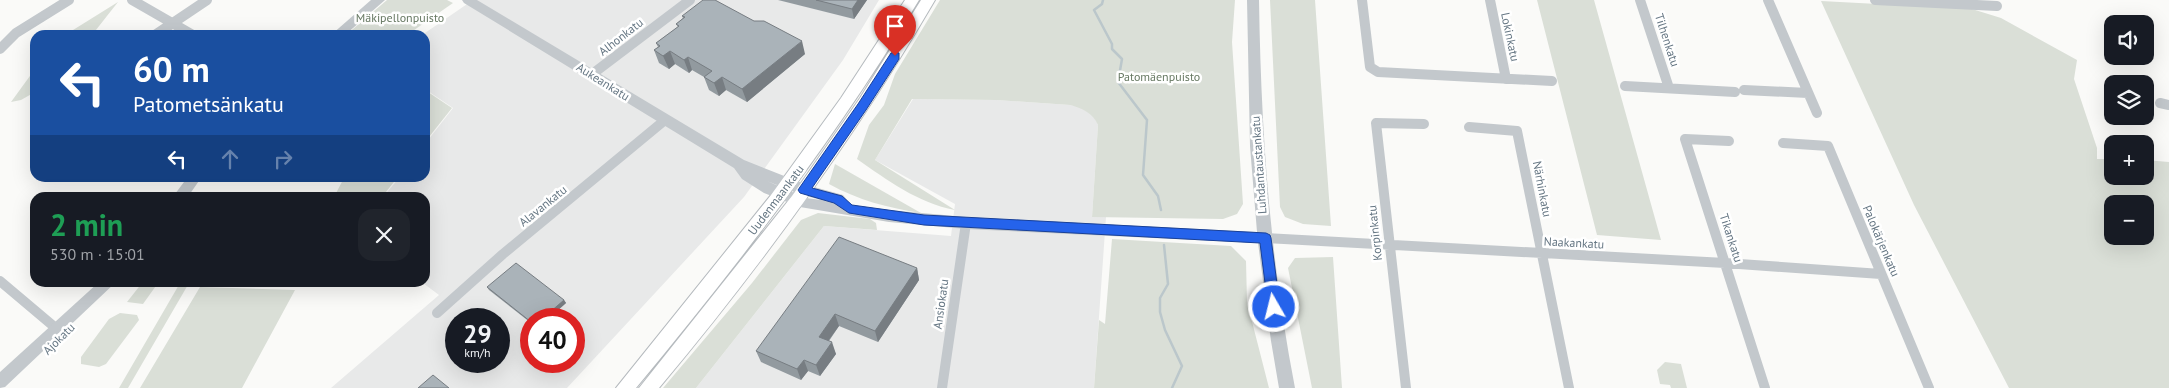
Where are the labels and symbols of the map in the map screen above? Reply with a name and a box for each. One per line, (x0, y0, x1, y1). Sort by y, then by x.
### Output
pin (874, 5, 916, 56)
park label: Mäkipellonpuisto (356, 10, 444, 25)
street label: Lokinkatu (1498, 11, 1523, 63)
street label: Tilhenkatu (1652, 11, 1683, 68)
street label: Alhonkatu (595, 15, 646, 59)
street label: Aukeankatu (574, 59, 633, 104)
park label: Patomäenpuisto (1118, 69, 1200, 84)
street label: Luhdantaustankatu (1248, 115, 1269, 215)
street label: Närhinkatu (1530, 160, 1555, 218)
street label: Uudenmaankatu (744, 162, 807, 238)
street label: Alavankatu (516, 182, 570, 229)
street label: Palokärjenkatu (1860, 203, 1903, 279)
street label: Korpinkatu (1364, 205, 1385, 262)
street label: Tikankatu (1717, 212, 1746, 264)
street label: Naakankatu (1543, 233, 1605, 252)
street label: Ansiokatu (930, 278, 951, 330)
position arrow (1247, 280, 1299, 332)
speed limit sign: 40 (520, 308, 585, 373)
street label: Ajokatu (40, 320, 78, 358)

